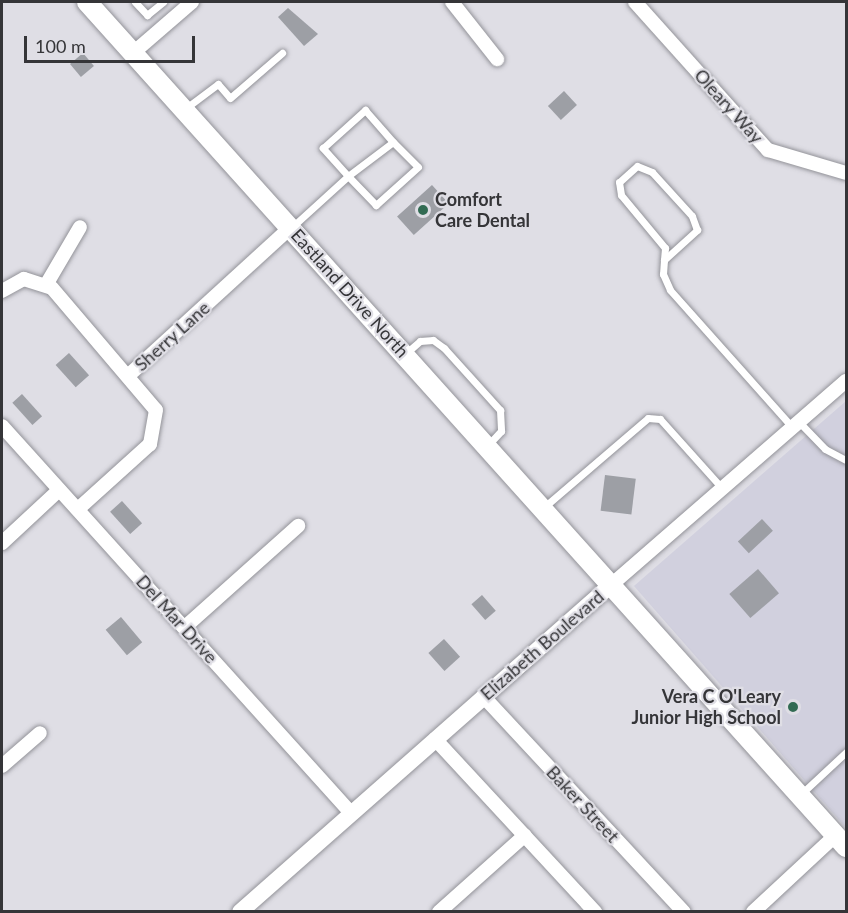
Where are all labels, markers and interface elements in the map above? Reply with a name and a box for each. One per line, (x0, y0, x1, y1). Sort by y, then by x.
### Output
scale bar (27, 24, 198, 62)
text: 100 m (35, 35, 86, 57)
street label: Oleary Way (690, 64, 768, 148)
place label: Comfort Care Dental (435, 189, 530, 232)
marker: Comfort Care Dental (416, 203, 430, 217)
street label: Eastland Drive North (287, 224, 413, 362)
street label: Sherry Lane (130, 297, 214, 375)
street label: Del Mar Drive (132, 570, 222, 668)
street label: Elizabeth Boulevard (476, 586, 608, 704)
place label: Vera C O'Leary Junior High School (631, 686, 781, 728)
marker: Vera C O'Leary Junior High School (786, 700, 800, 714)
street label: Baker Street (542, 761, 624, 847)

